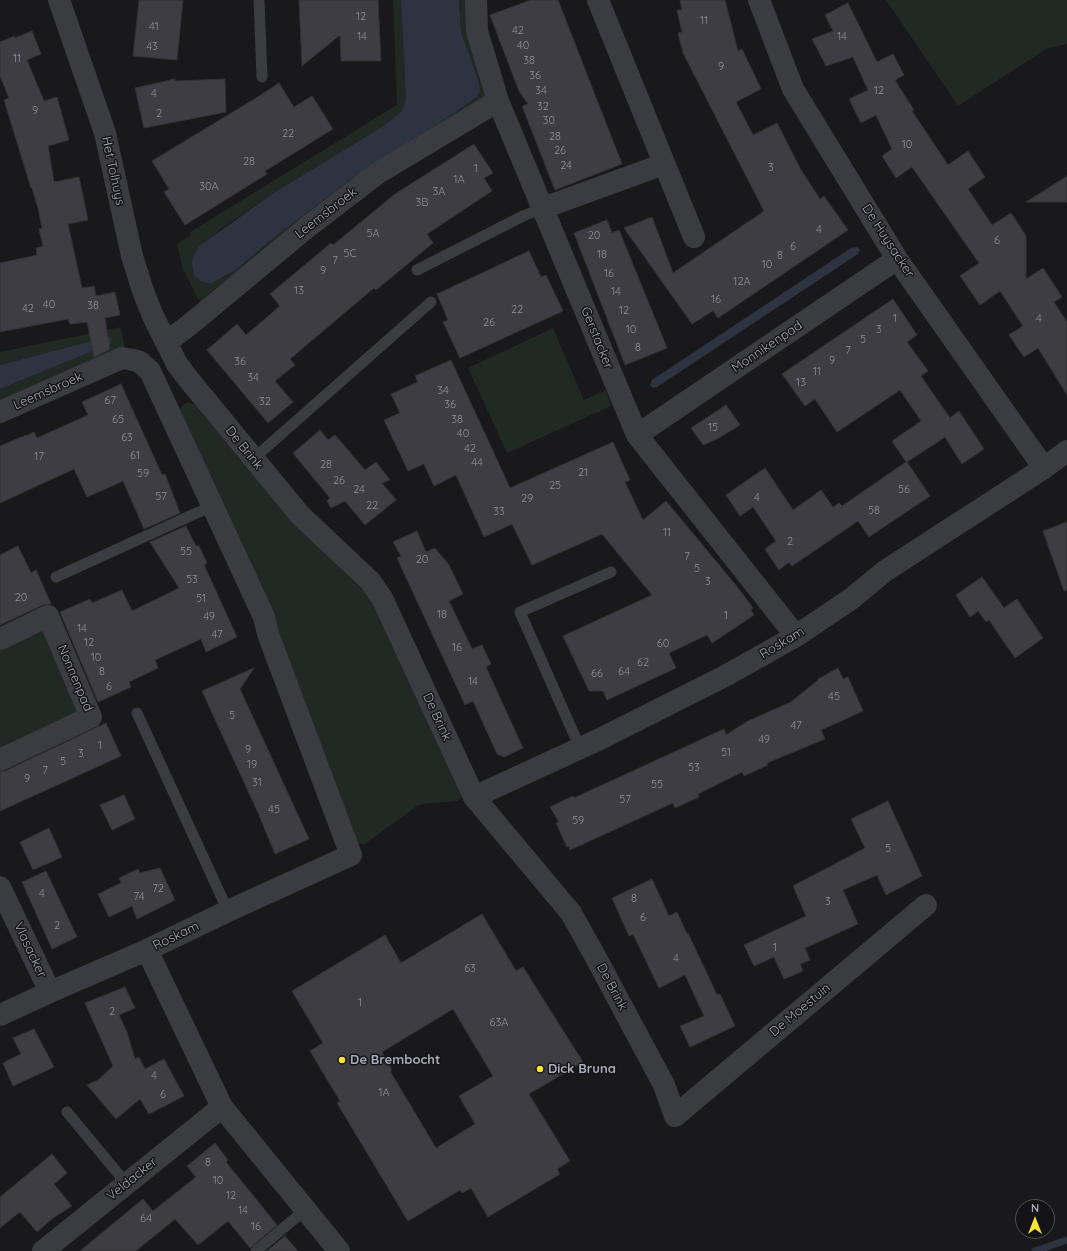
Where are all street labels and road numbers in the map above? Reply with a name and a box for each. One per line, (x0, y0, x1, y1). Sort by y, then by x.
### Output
street label: Het Tolhuys (98, 135, 128, 207)
street label: Leemsbroek (292, 184, 360, 242)
street label: De Huysacker (859, 201, 917, 281)
street label: Gerstacker (577, 305, 617, 371)
street label: Monnikenpad (729, 318, 805, 376)
street label: Leemsbroek (11, 369, 85, 413)
street label: De Brink (222, 423, 266, 473)
street label: Roskam (757, 624, 807, 662)
street label: Nonnenpad (54, 642, 96, 714)
street label: De Brink (419, 691, 455, 743)
street label: Roskam (150, 918, 202, 954)
street label: Vlasacker (10, 920, 50, 980)
street label: De Brink (593, 961, 631, 1013)
street label: De Moestuin (766, 980, 834, 1040)
street label: Veldacker (104, 1154, 160, 1204)

